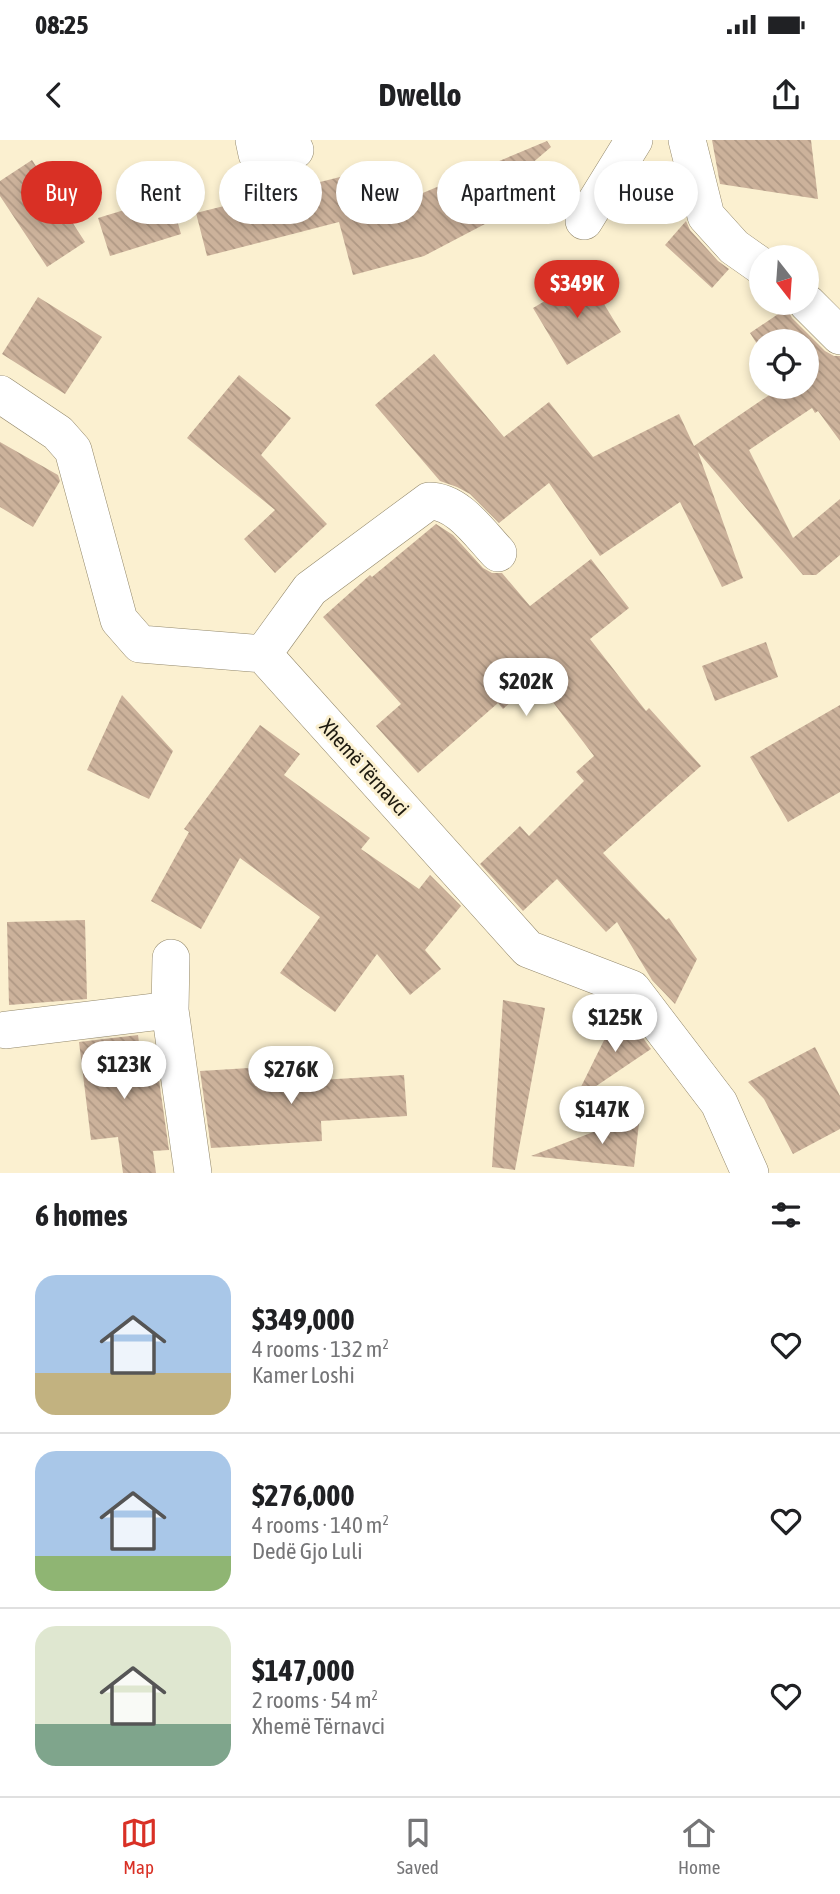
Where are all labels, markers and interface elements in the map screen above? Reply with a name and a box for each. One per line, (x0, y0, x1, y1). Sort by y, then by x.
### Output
text: 08:25 (35, 10, 89, 40)
icon: back (35, 76, 73, 114)
text: Dwello (379, 76, 461, 113)
icon: share (767, 76, 805, 114)
chip: Buy (21, 161, 102, 224)
chip: Rent (116, 161, 205, 224)
chip: Filters (219, 161, 322, 224)
chip: New (336, 161, 423, 224)
chip: Apartment (437, 161, 580, 224)
chip: House (594, 161, 698, 224)
north arrow (749, 245, 819, 315)
map controls (749, 245, 819, 399)
pin: $349K (528, 260, 626, 320)
text: $349K (550, 270, 604, 296)
button: locate (749, 329, 819, 399)
pin: $202K (477, 658, 575, 718)
text: $202K (499, 668, 553, 694)
street label: Xhemë Tërnavci (315, 714, 415, 820)
pin: $125K (566, 995, 664, 1054)
text: $125K (588, 1004, 642, 1030)
pin: $123K (75, 1042, 173, 1101)
pin: $276K (242, 1046, 340, 1106)
text: $123K (97, 1051, 151, 1077)
text: $276K (264, 1056, 318, 1082)
pin: $147K (553, 1086, 651, 1146)
text: $147K (575, 1096, 629, 1122)
icon: filters (767, 1196, 805, 1234)
text: 6 homes (35, 1198, 128, 1232)
text: $349,000 (252, 1302, 355, 1336)
icon: home (91, 1303, 175, 1387)
icon: heart (767, 1326, 805, 1364)
text: 4 rooms · 132 m² (252, 1336, 389, 1362)
text: Kamer Loshi (252, 1362, 355, 1388)
text: $276,000 (252, 1478, 355, 1512)
icon: home (91, 1479, 175, 1563)
icon: heart (767, 1502, 805, 1540)
text: 4 rooms · 140 m² (252, 1512, 389, 1538)
text: Dedë Gjo Luli (252, 1538, 363, 1564)
text: $147,000 (252, 1653, 355, 1687)
icon: home (91, 1654, 175, 1738)
icon: heart (767, 1677, 805, 1715)
text: 2 rooms · 54 m² (252, 1687, 378, 1713)
text: Xhemë Tërnavci (252, 1713, 385, 1739)
tab: Map (120, 1814, 158, 1878)
tab: Saved (397, 1814, 439, 1878)
tab: Home (678, 1814, 720, 1878)

